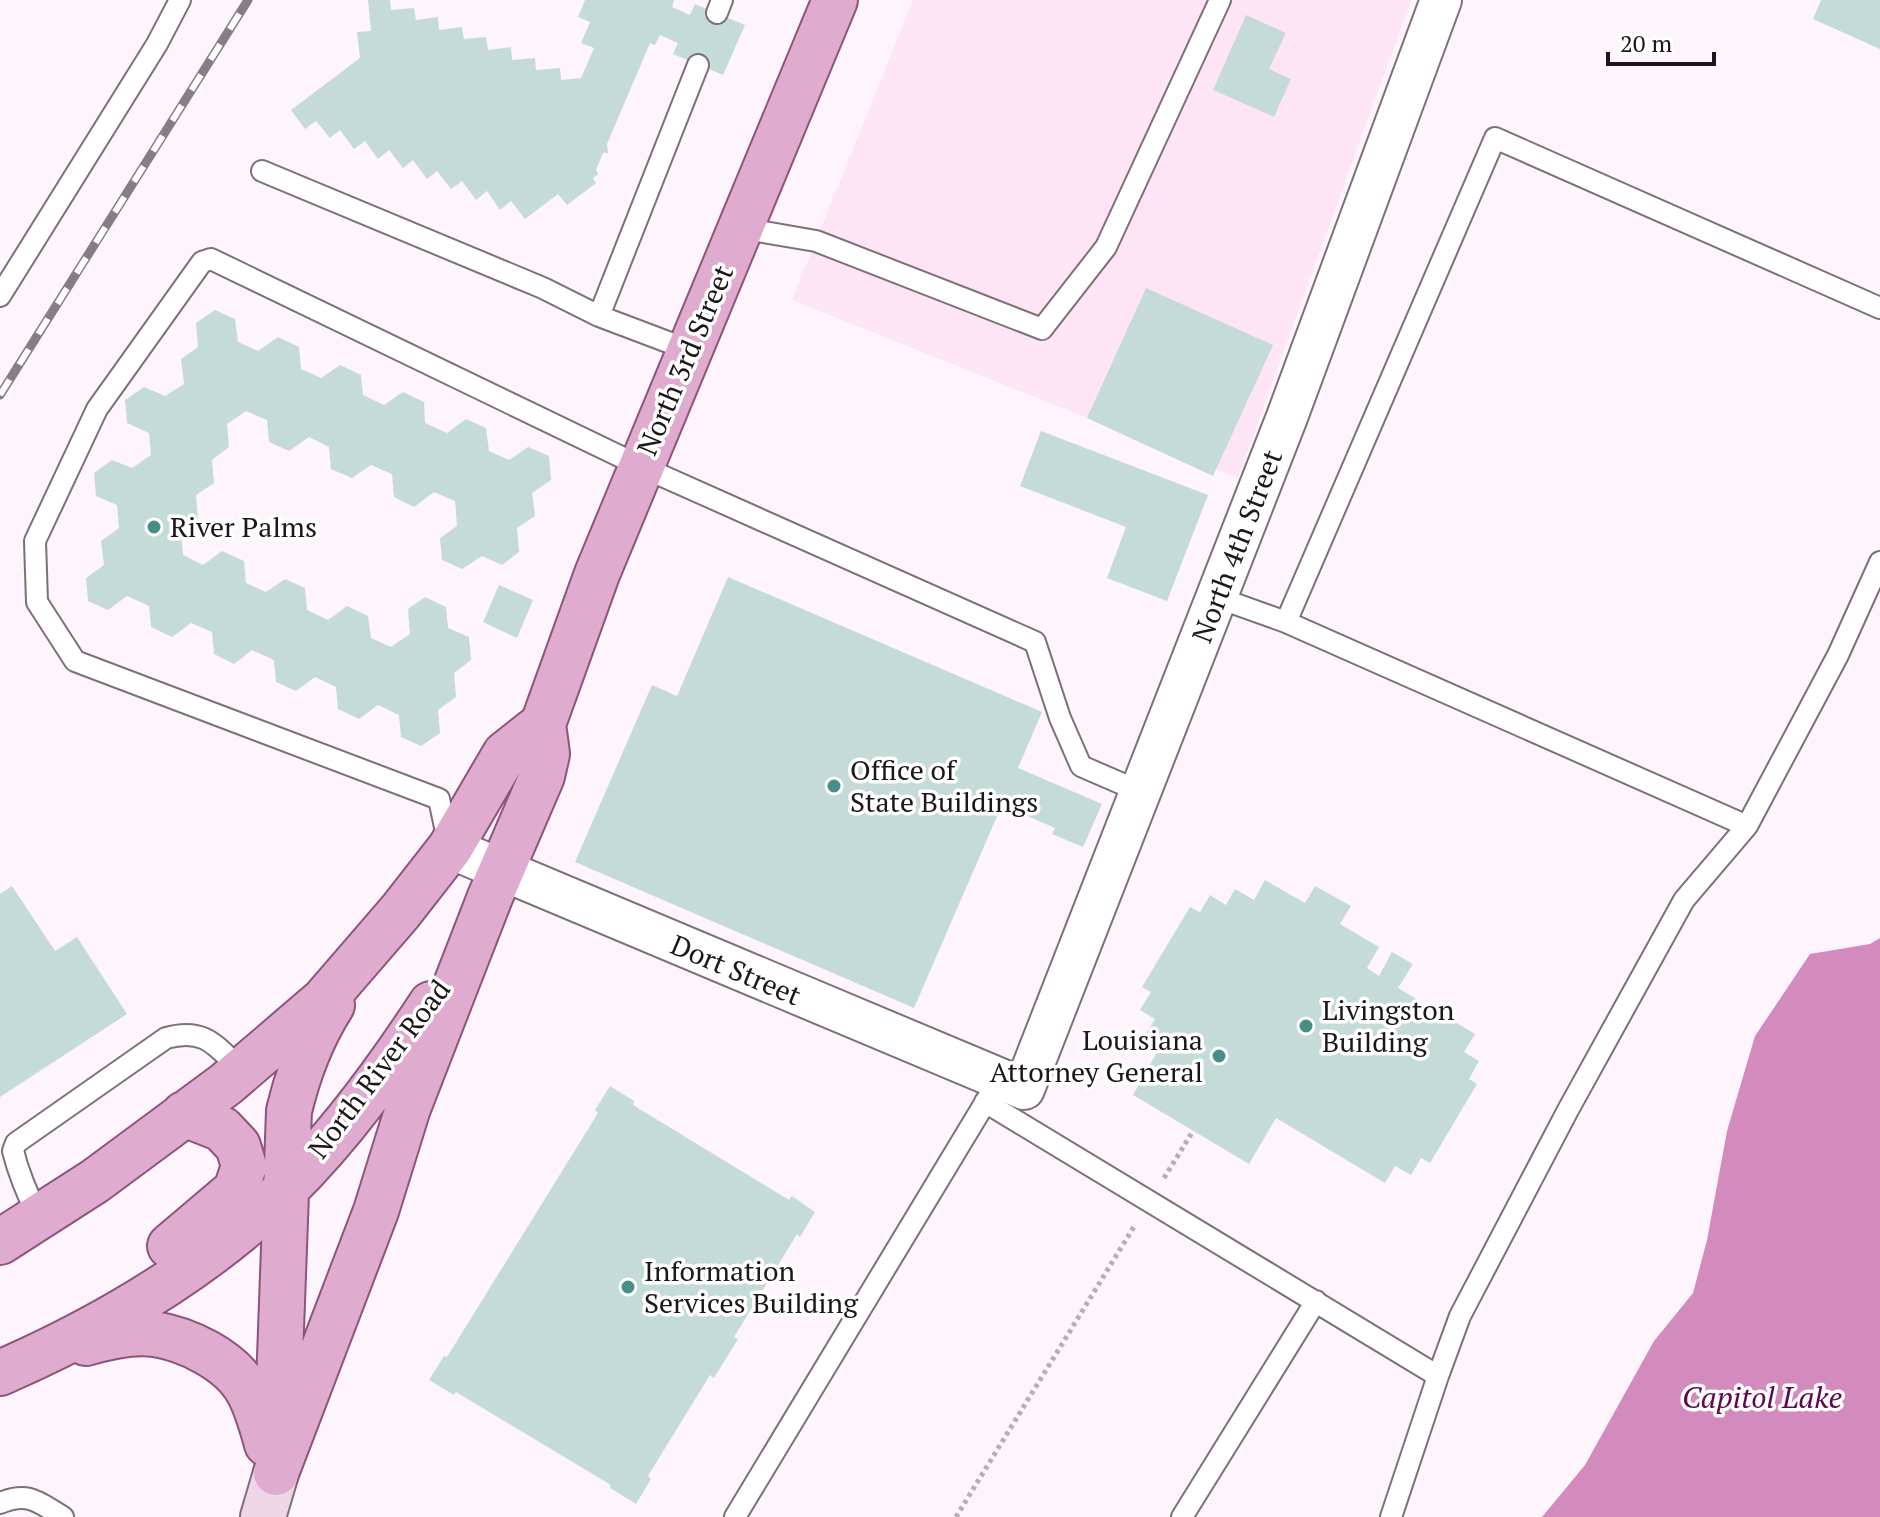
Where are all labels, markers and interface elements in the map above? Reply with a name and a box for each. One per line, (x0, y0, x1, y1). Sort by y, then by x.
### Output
scale bar (1608, 16, 1714, 66)
text: 20 m (1620, 27, 1672, 59)
street label: North 3rd Street (628, 259, 741, 461)
street label: North 4th Street (1183, 444, 1291, 648)
place label: River Palms (170, 508, 317, 545)
marker: River Palms (145, 518, 163, 536)
place label: Office of State Buildings (850, 751, 1038, 820)
marker: Office of State Buildings (825, 777, 843, 795)
street label: Dort Street (665, 926, 807, 1014)
street label: North River Road (299, 972, 458, 1165)
place label: Livingston Building (1322, 991, 1455, 1060)
marker: Livingston Building (1297, 1017, 1315, 1035)
place label: Louisiana Attorney General (990, 1021, 1203, 1090)
marker: Louisiana Attorney General (1210, 1047, 1228, 1065)
place label: Information Services Building (644, 1252, 859, 1321)
marker: Information Services Building (619, 1278, 637, 1296)
water label: Capitol Lake (1682, 1377, 1842, 1417)

